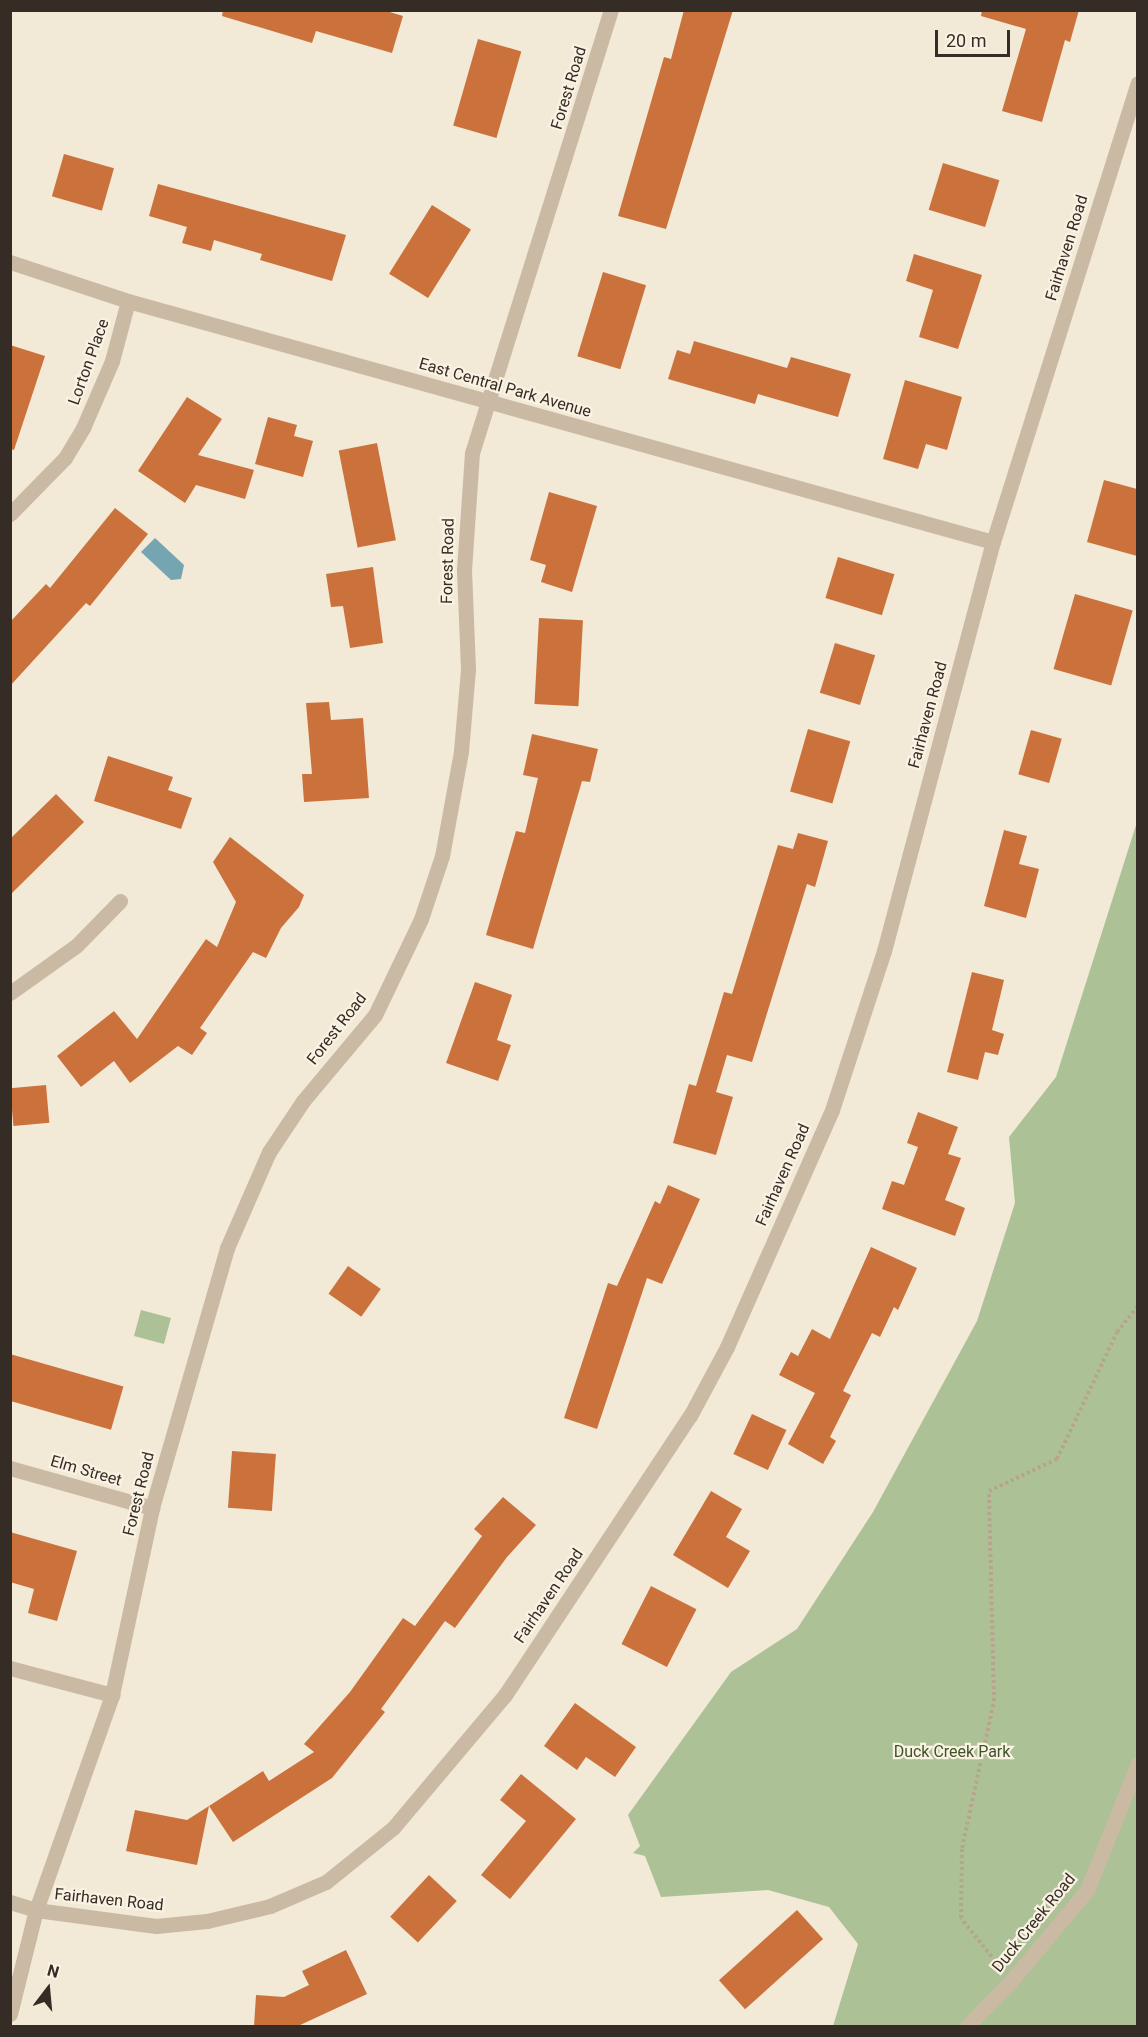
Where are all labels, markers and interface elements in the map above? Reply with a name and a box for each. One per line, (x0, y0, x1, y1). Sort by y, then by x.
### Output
scale bar (938, 18, 1013, 56)
text: 20 m (946, 30, 986, 51)
street label: Forest Road (547, 44, 591, 132)
street label: Fairhaven Road (1042, 193, 1092, 303)
street label: Lorton Place (65, 316, 113, 408)
street label: East Central Park Avenue (417, 354, 593, 422)
street label: Forest Road (438, 518, 458, 604)
street label: Fairhaven Road (905, 660, 951, 770)
street label: Forest Road (303, 989, 371, 1069)
street label: Fairhaven Road (752, 1121, 814, 1229)
street label: Forest Road (119, 1450, 159, 1538)
street label: Elm Street (48, 1452, 124, 1490)
street label: Fairhaven Road (510, 1545, 588, 1647)
park label: Duck Creek Park (894, 1742, 1010, 1762)
street label: Duck Creek Road (988, 1870, 1080, 1976)
street label: Fairhaven Road (53, 1885, 165, 1915)
north arrow (18, 1959, 78, 2019)
text: N (45, 1961, 61, 1982)

